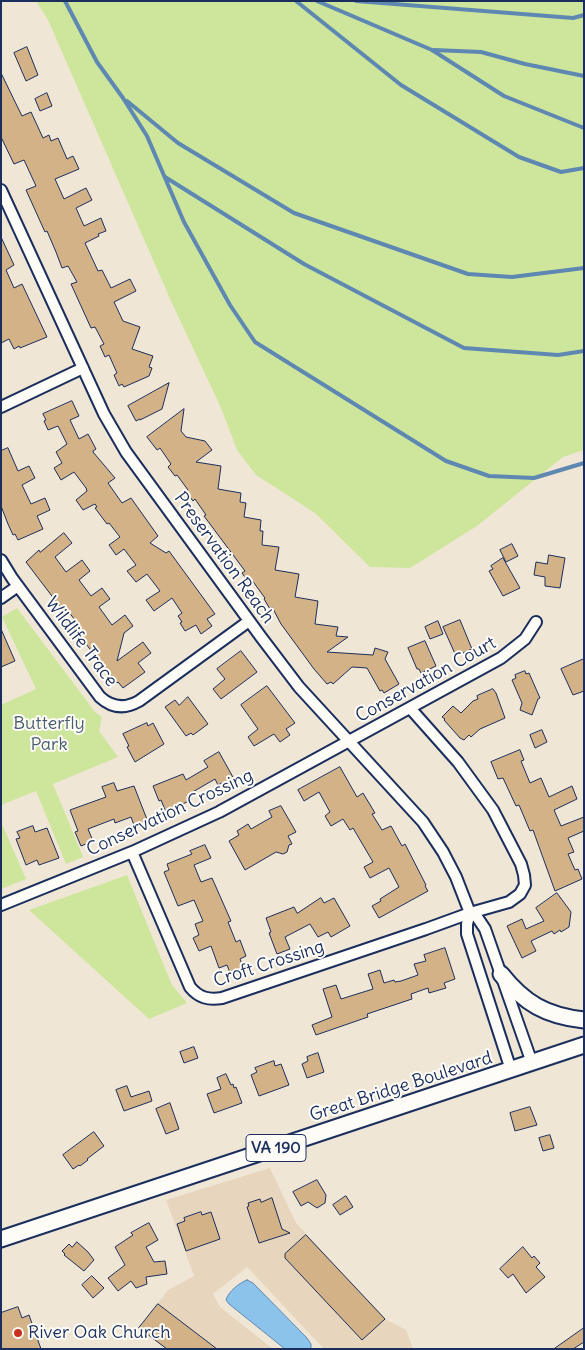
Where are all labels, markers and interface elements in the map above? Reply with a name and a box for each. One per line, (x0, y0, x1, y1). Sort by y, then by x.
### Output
street label: Preservation Reach (169, 488, 279, 628)
street label: Wildlife Trace (40, 593, 122, 691)
street label: Conservation Court (352, 633, 500, 727)
park label: Butterfly Park (13, 713, 85, 756)
street label: Conservation Crossing (83, 765, 257, 861)
street label: Croft Crossing (211, 936, 327, 992)
street label: Great Bridge Boulevard (307, 1047, 495, 1127)
road number: VA 190 (246, 1134, 306, 1162)
place label: River Oak Church (28, 1322, 171, 1344)
marker: River Oak Church (12, 1327, 24, 1339)

